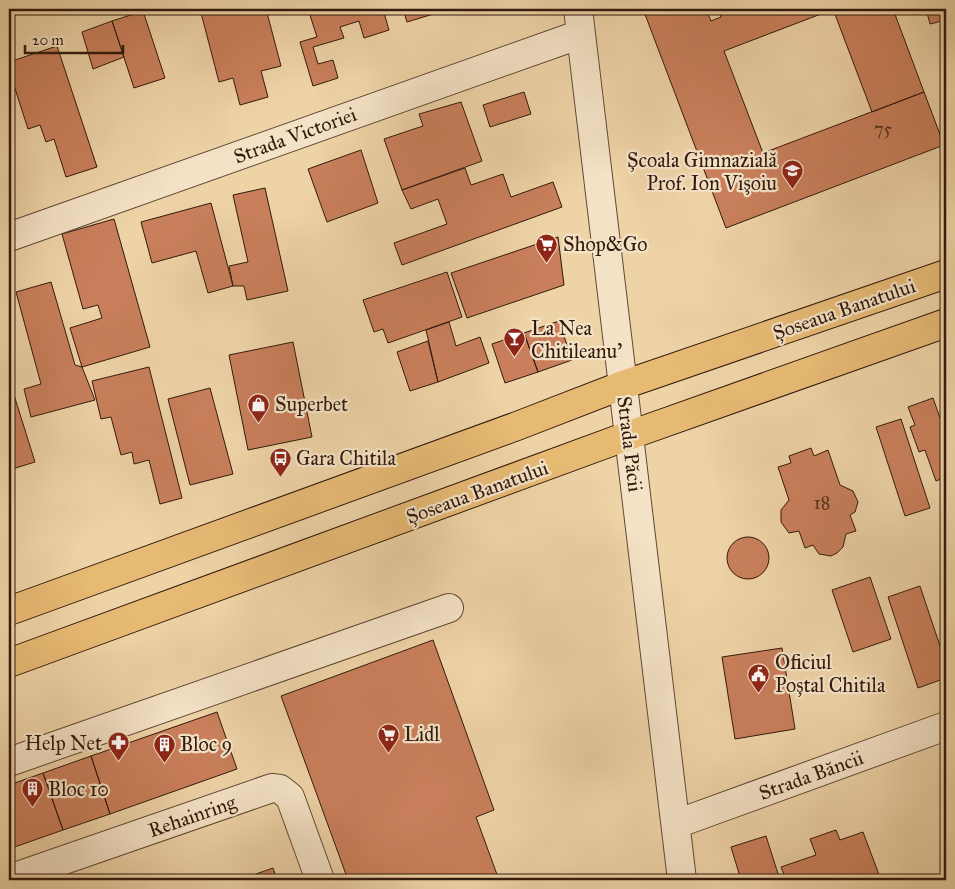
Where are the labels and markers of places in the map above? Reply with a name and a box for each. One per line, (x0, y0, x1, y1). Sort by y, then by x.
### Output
place label: Școala Gimnazială Prof. Ion Vişoiu (627, 148, 778, 195)
school or university icon: Școala Gimnazială Prof. Ion Vişoiu (781, 159, 805, 190)
supermarket icon: Shop&Go (535, 232, 559, 263)
place label: Shop&Go (563, 232, 648, 256)
place label: La Nea Chitileanu' (531, 316, 622, 363)
bar icon: La Nea Chitileanu' (503, 327, 527, 358)
shop icon: Superbet (247, 392, 271, 423)
place label: Superbet (275, 392, 348, 416)
bus stop icon: Gara Chitila (268, 446, 292, 477)
place label: Gara Chitila (296, 446, 396, 470)
place label: Oficiul Poștal Chitila (775, 650, 886, 697)
public building icon: Oficiul Poștal Chitila (747, 662, 771, 693)
supermarket icon: Lidl (376, 722, 400, 753)
place label: Lidl (404, 722, 440, 746)
place label: Help Net (25, 731, 102, 755)
pharmacy icon: Help Net (106, 731, 130, 762)
building icon: Bloc 9 (152, 732, 176, 763)
place label: Bloc 9 (180, 732, 232, 756)
building icon: Bloc 10 (20, 777, 44, 808)
place label: Bloc 10 (48, 777, 109, 801)

